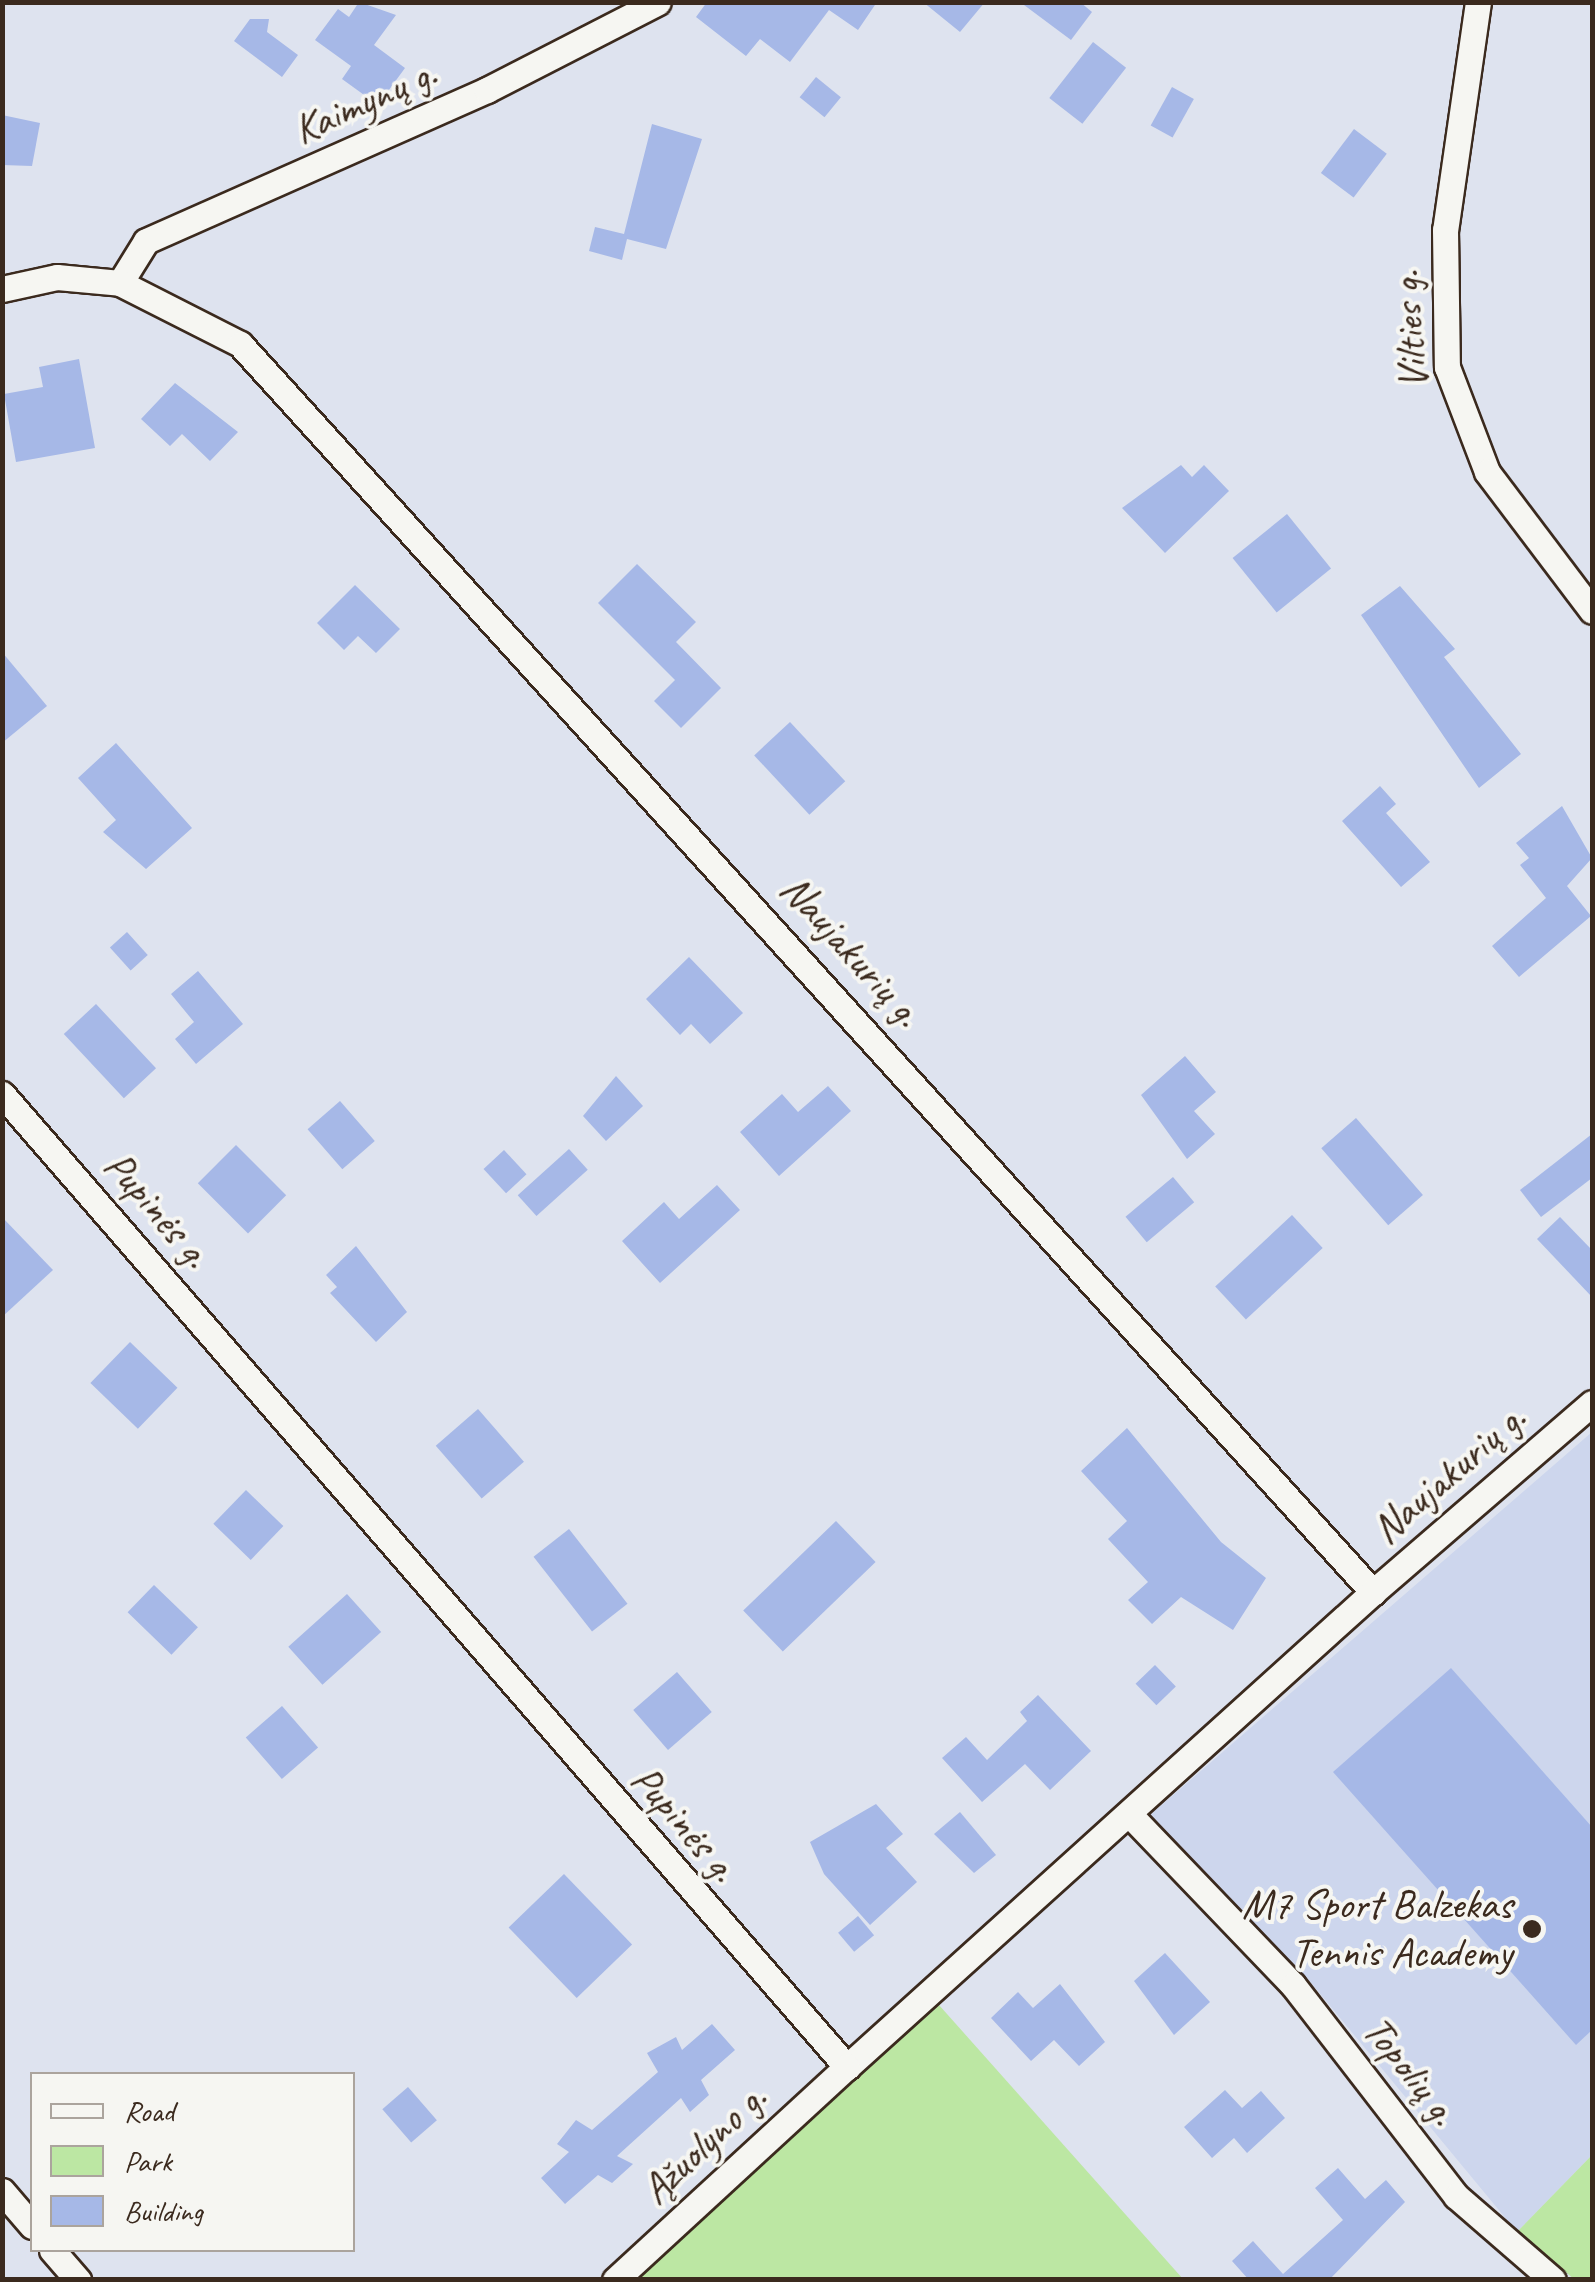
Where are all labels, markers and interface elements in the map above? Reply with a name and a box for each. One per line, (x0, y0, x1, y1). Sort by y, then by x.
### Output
street label: Kaimynų g. (286, 48, 444, 156)
street label: Vilties g. (1381, 269, 1439, 391)
street label: Naujakurių g. (770, 864, 932, 1038)
street label: Pupinės g. (93, 1141, 221, 1279)
street label: Naujakurių g. (1362, 1393, 1536, 1555)
street label: Pupinės g. (620, 1755, 748, 1893)
place label: M7 Sport Balzekas Tennis Academy (1241, 1880, 1512, 1978)
marker: M7 Sport Balzekas Tennis Academy (1521, 1918, 1543, 1940)
street label: Topolių g. (1352, 2006, 1468, 2136)
legend (30, 2072, 355, 2252)
street label: Ąžuolyno g. (631, 2073, 777, 2215)
text: Road (124, 2092, 174, 2130)
text: Park (124, 2142, 172, 2180)
text: Building (124, 2192, 203, 2230)

